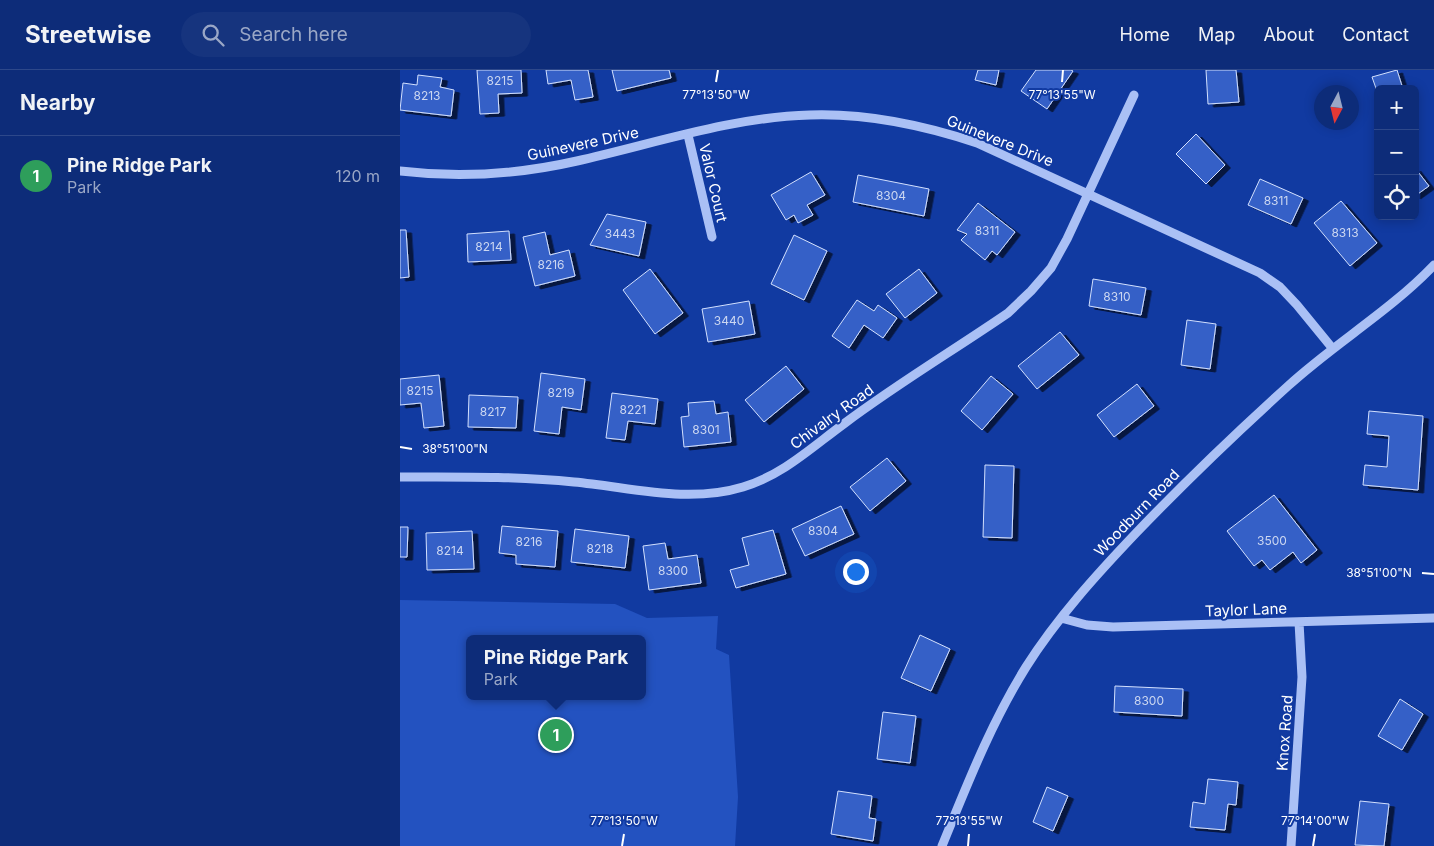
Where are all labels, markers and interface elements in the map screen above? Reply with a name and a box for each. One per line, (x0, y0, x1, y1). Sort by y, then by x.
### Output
search box (181, 12, 531, 57)
text: Streetwise (25, 20, 151, 49)
icon: search (199, 21, 227, 49)
text: Search here (239, 23, 348, 46)
text: Home (1120, 24, 1170, 45)
text: Map (1198, 24, 1235, 45)
text: About (1263, 24, 1314, 45)
text: Contact (1342, 24, 1409, 45)
house number: 8215 (487, 73, 513, 88)
north arrow (1314, 85, 1359, 130)
map controls (1374, 85, 1419, 220)
button: + (1374, 85, 1419, 130)
text: 77°13'50"W (682, 87, 750, 102)
text: 77°13'55"W (1028, 87, 1096, 102)
house number: 8213 (413, 88, 441, 103)
text: Nearby (20, 90, 95, 115)
street label: Guinevere Drive (944, 110, 1056, 171)
street label: Guinevere Drive (525, 122, 640, 165)
button: − (1374, 130, 1419, 175)
street label: Valor Court (695, 142, 732, 224)
text: Pine Ridge Park (67, 154, 212, 177)
text: 1 (33, 166, 39, 186)
text: 120 m (335, 166, 380, 186)
button: locate (1374, 175, 1419, 220)
text: Park (67, 177, 101, 197)
house number: 8304 (876, 188, 906, 203)
house number: 8311 (1264, 193, 1288, 208)
house number: 8311 (975, 223, 999, 238)
house number: 8313 (1331, 225, 1359, 240)
house number: 3443 (605, 226, 635, 241)
house number: 8214 (475, 239, 503, 254)
house number: 8216 (537, 257, 565, 272)
house number: 8310 (1103, 289, 1131, 304)
house number: 3440 (714, 313, 744, 328)
street label: Chivalry Road (786, 380, 877, 453)
house number: 8215 (407, 383, 433, 398)
house number: 8219 (547, 385, 575, 400)
house number: 8221 (620, 402, 646, 417)
house number: 8217 (480, 404, 506, 419)
house number: 8301 (692, 422, 720, 437)
text: 38°51'00"N (422, 441, 488, 456)
street label: Woodburn Road (1090, 465, 1183, 560)
house number: 8304 (808, 523, 838, 538)
house number: 3500 (1257, 533, 1287, 548)
house number: 8216 (515, 534, 543, 549)
house number: 8218 (586, 541, 614, 556)
house number: 8214 (436, 543, 464, 558)
your location (843, 559, 869, 585)
house number: 8300 (658, 563, 688, 578)
text: 38°51'00"N (1346, 565, 1412, 580)
street label: Taylor Lane (1205, 599, 1287, 620)
popup (466, 635, 646, 700)
text: Pine Ridge Park (484, 646, 628, 669)
text: Park (484, 669, 518, 689)
house number: 8300 (1134, 693, 1164, 708)
street label: Knox Road (1272, 694, 1297, 772)
pin: 1 (540, 716, 572, 754)
text: 77°13'50"W (590, 813, 658, 828)
text: 77°13'55"W (935, 813, 1003, 828)
text: 77°14'00"W (1281, 813, 1349, 828)

